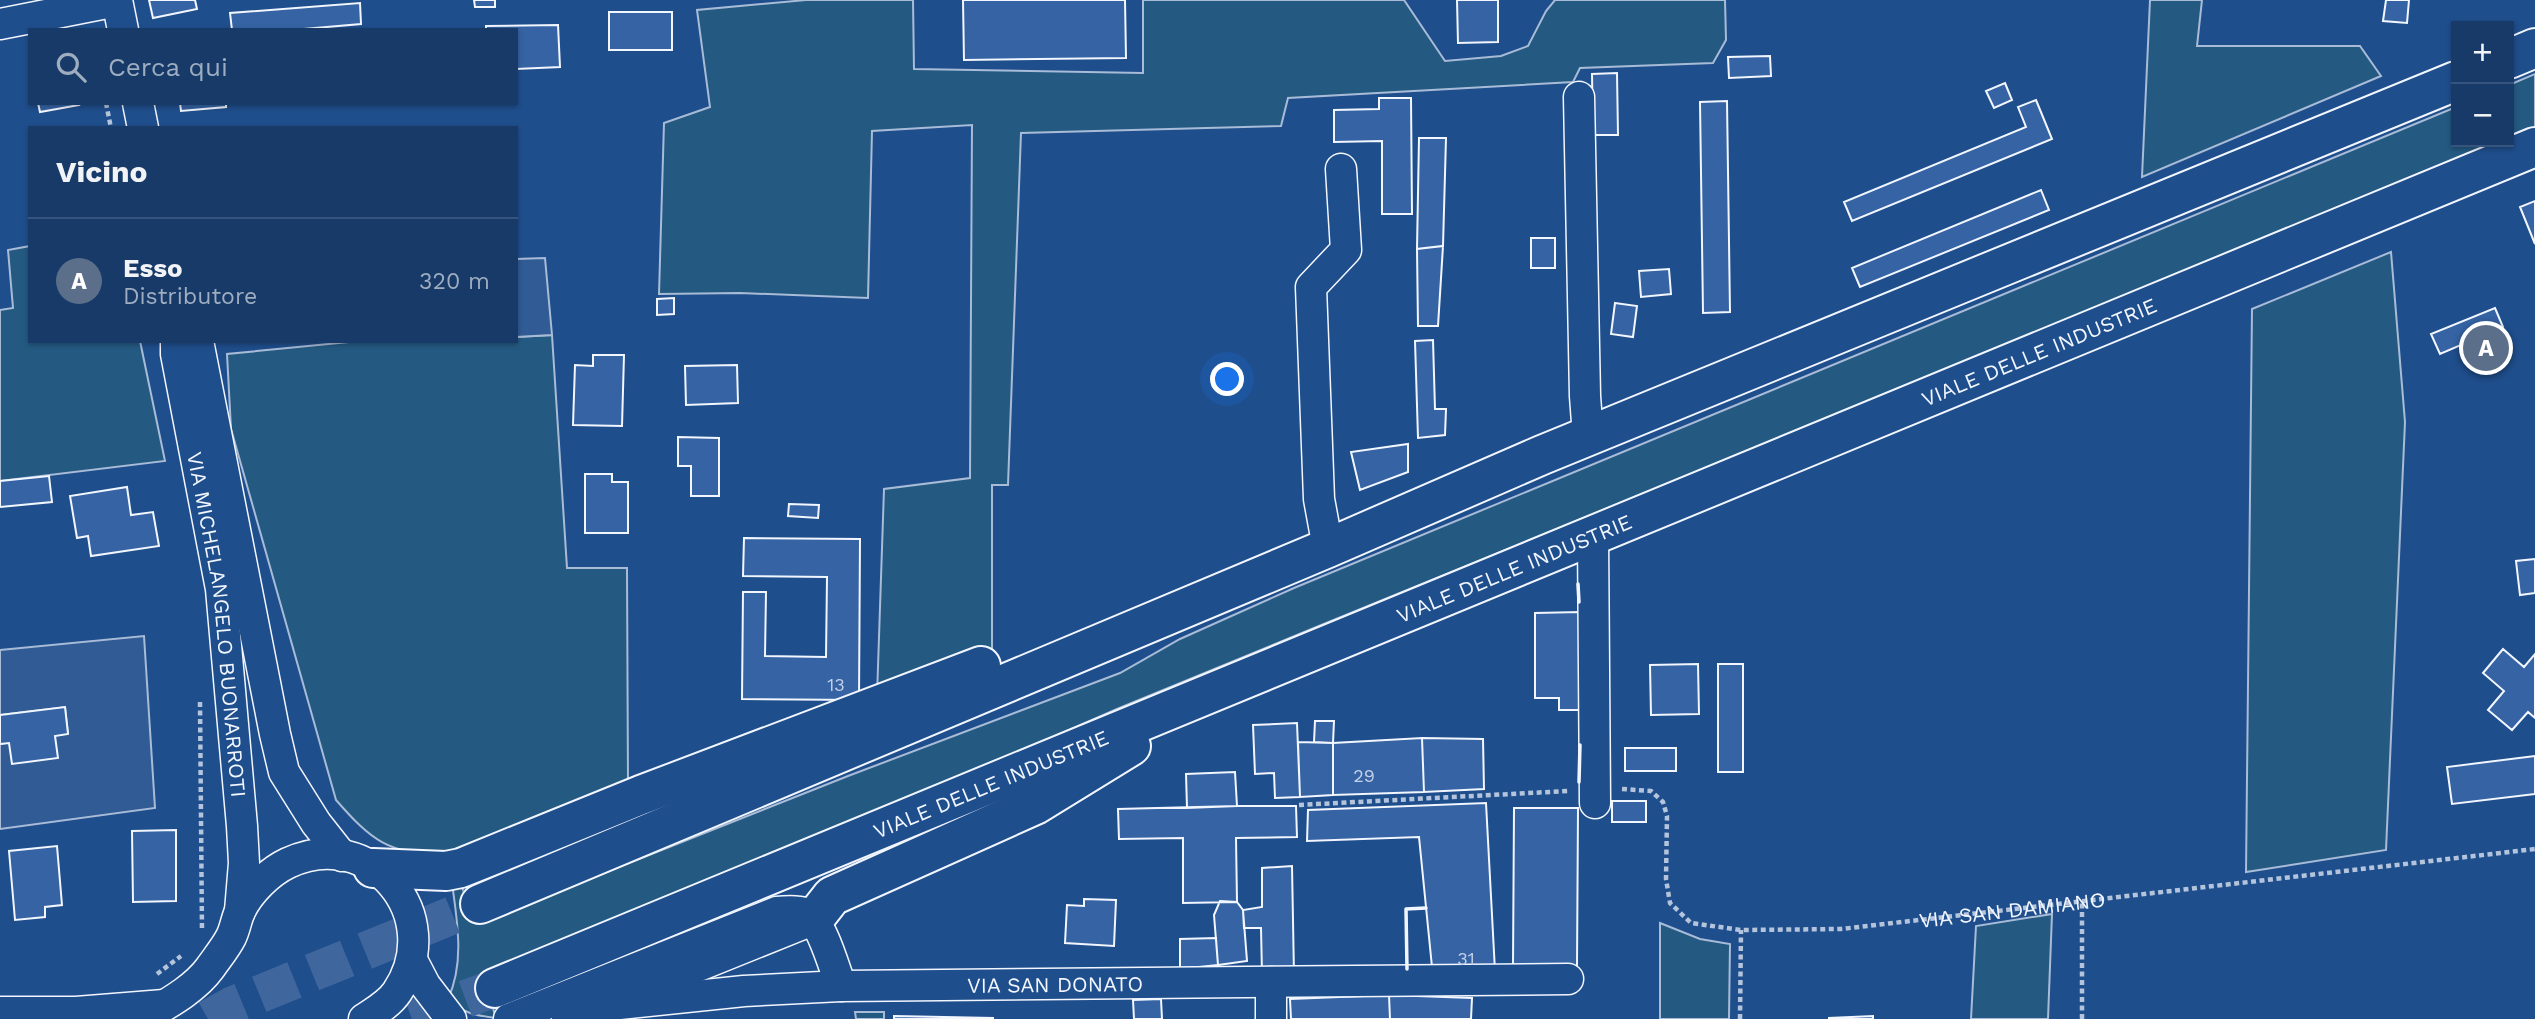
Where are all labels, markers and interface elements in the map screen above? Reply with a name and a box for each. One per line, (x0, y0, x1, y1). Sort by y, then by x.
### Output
map controls (2451, 21, 2514, 147)
button: + (2451, 21, 2514, 84)
search box (28, 28, 518, 105)
icon: search (52, 48, 90, 86)
text: Cerca qui (108, 52, 228, 82)
button: − (2451, 84, 2514, 147)
text: Vicino (56, 154, 148, 189)
text: Esso (123, 253, 183, 283)
text: A (71, 268, 87, 295)
text: 320 m (419, 268, 490, 295)
text: Distributore (123, 283, 257, 310)
street label: VIALE DELLE INDUSTRIE (1918, 292, 2160, 411)
pin: A (2463, 322, 2509, 374)
your location (1210, 362, 1244, 396)
street label: VIA MICHELANGELO BUONARROTI (182, 450, 252, 798)
street label: VIALE DELLE INDUSTRIE (1393, 508, 1635, 628)
house number: 13 (827, 674, 845, 695)
street label: VIALE DELLE INDUSTRIE (869, 724, 1112, 843)
house number: 29 (1353, 765, 1375, 786)
street label: VIA SAN DAMIANO (1918, 886, 2107, 932)
house number: 31 (1457, 948, 1475, 969)
street label: VIA SAN DONATO (967, 971, 1143, 997)

